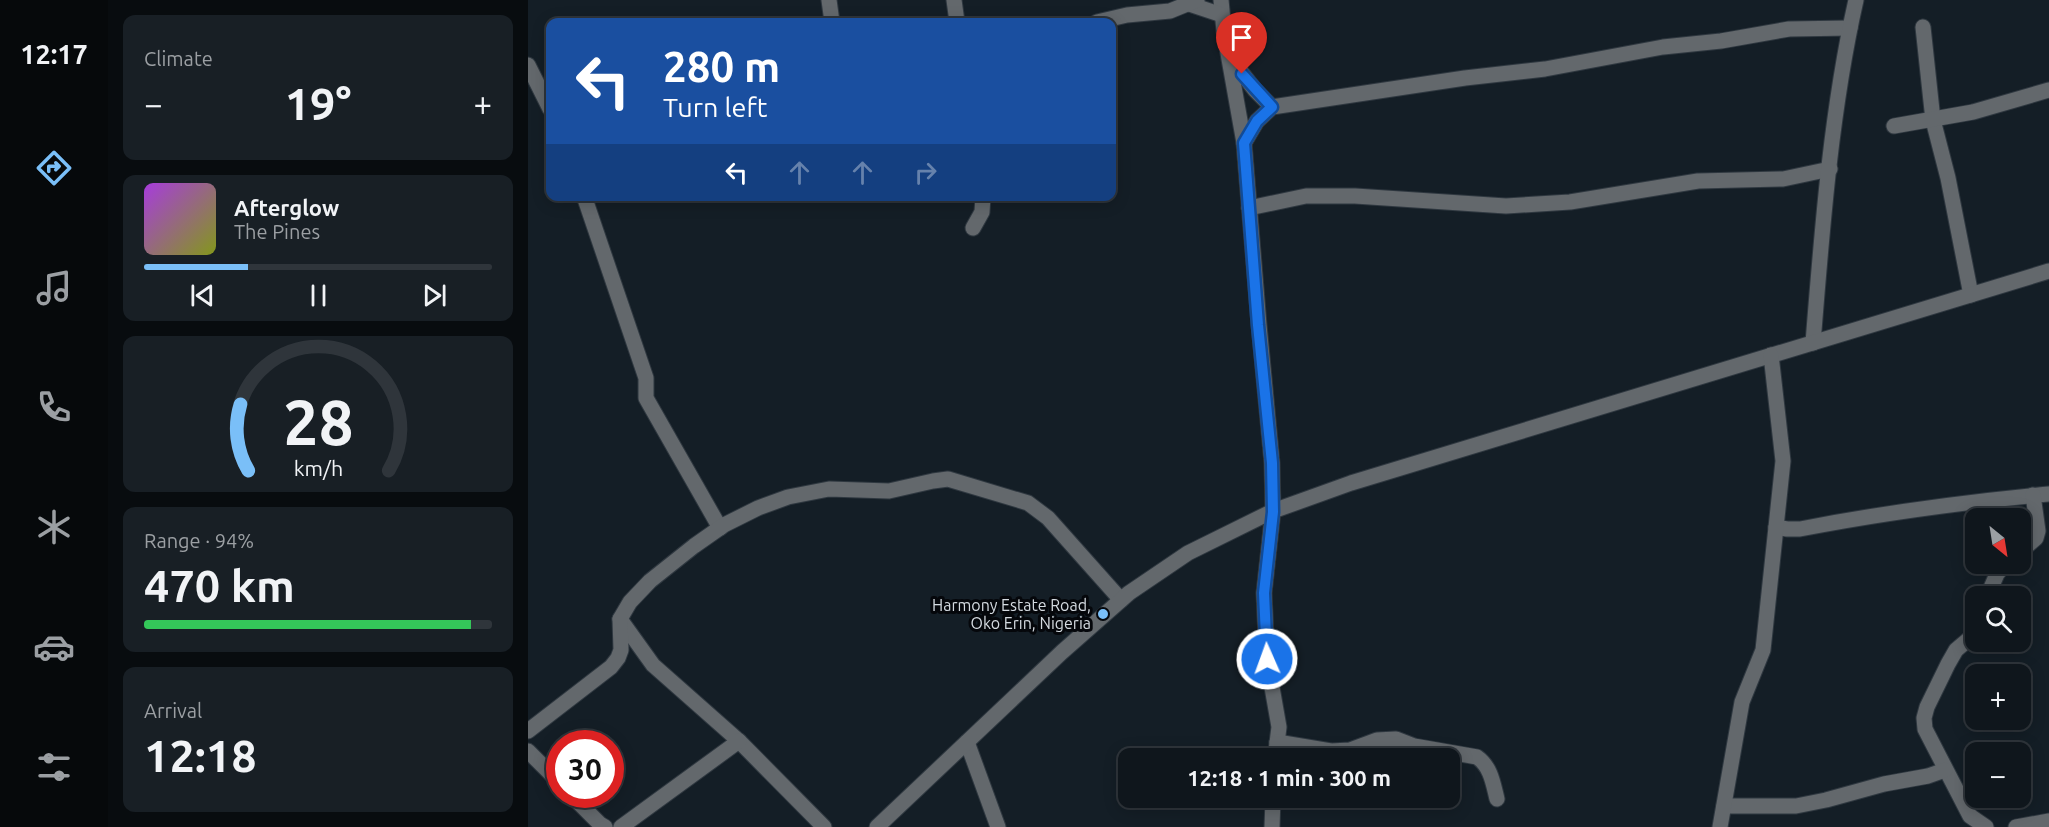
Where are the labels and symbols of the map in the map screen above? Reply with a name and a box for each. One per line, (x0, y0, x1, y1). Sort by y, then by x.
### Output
pin (1216, 12, 1267, 74)
north arrow (1965, 508, 2031, 574)
place label: Harmony Estate Road, Oko Erin, Nigeria (932, 596, 1091, 632)
marker: Harmony Estate Road, Oko Erin, Nigeria (1096, 607, 1110, 621)
position arrow (1235, 627, 1299, 691)
speed limit sign: 30 (546, 730, 624, 808)

